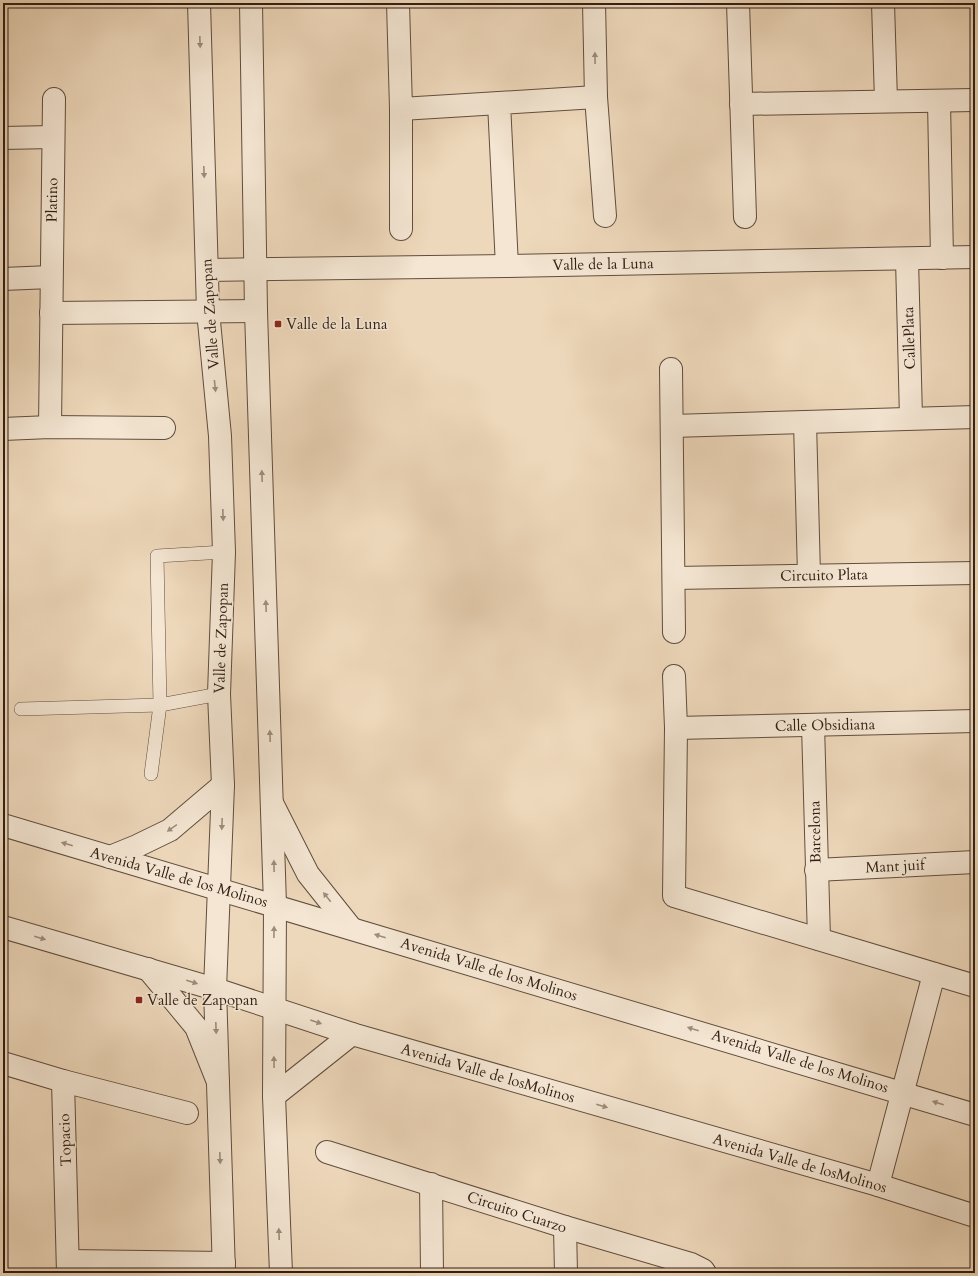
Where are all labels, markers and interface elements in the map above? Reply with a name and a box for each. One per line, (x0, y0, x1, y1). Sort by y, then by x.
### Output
one-way arrow (197, 36, 204, 48)
one-way arrow (592, 51, 598, 64)
one-way arrow (201, 166, 207, 179)
street label: Platino (42, 177, 62, 223)
street label: Valle de la Luna (552, 253, 654, 275)
street label: Valle de Zapopan (196, 257, 224, 370)
street label: CallePlata (898, 306, 920, 370)
place label: Valle de la Luna (286, 314, 388, 334)
marker: Valle de la Luna (273, 319, 283, 329)
one-way arrow (212, 379, 219, 392)
one-way arrow (259, 469, 265, 482)
one-way arrow (220, 509, 226, 522)
street label: Circuito Plata (780, 564, 869, 586)
street label: Valle de Zapopan (209, 582, 233, 694)
one-way arrow (263, 599, 269, 612)
street label: Calle Obsidiana (775, 714, 876, 736)
one-way arrow (267, 730, 274, 742)
street label: Barcelona (804, 800, 826, 864)
one-way arrow (219, 818, 225, 831)
one-way arrow (166, 824, 177, 832)
one-way arrow (61, 841, 73, 847)
street label: Avenida Valle de los Molinos (88, 842, 270, 912)
street label: Mant juif (865, 854, 927, 878)
one-way arrow (271, 859, 277, 872)
one-way arrow (323, 891, 331, 902)
one-way arrow (271, 926, 278, 938)
one-way arrow (374, 933, 386, 939)
street label: Avenida Valle de los Molinos (398, 933, 580, 1005)
one-way arrow (35, 935, 47, 941)
one-way arrow (186, 979, 198, 985)
place label: Valle de Zapopan (147, 990, 259, 1010)
marker: Valle de Zapopan (134, 995, 144, 1005)
one-way arrow (310, 1019, 322, 1025)
one-way arrow (213, 1022, 219, 1035)
street label: Avenida Valle de los Molinos (709, 1025, 891, 1097)
one-way arrow (686, 1026, 698, 1032)
street label: Avenida Valle de losMolinos (399, 1039, 577, 1107)
one-way arrow (271, 1055, 277, 1068)
one-way arrow (932, 1100, 944, 1106)
one-way arrow (596, 1103, 608, 1109)
street label: Topacio (54, 1113, 76, 1167)
street label: Avenida Valle de losMolinos (711, 1129, 889, 1197)
one-way arrow (217, 1152, 223, 1165)
street label: Circuito Cuarzo (465, 1186, 569, 1238)
one-way arrow (276, 1227, 282, 1240)

